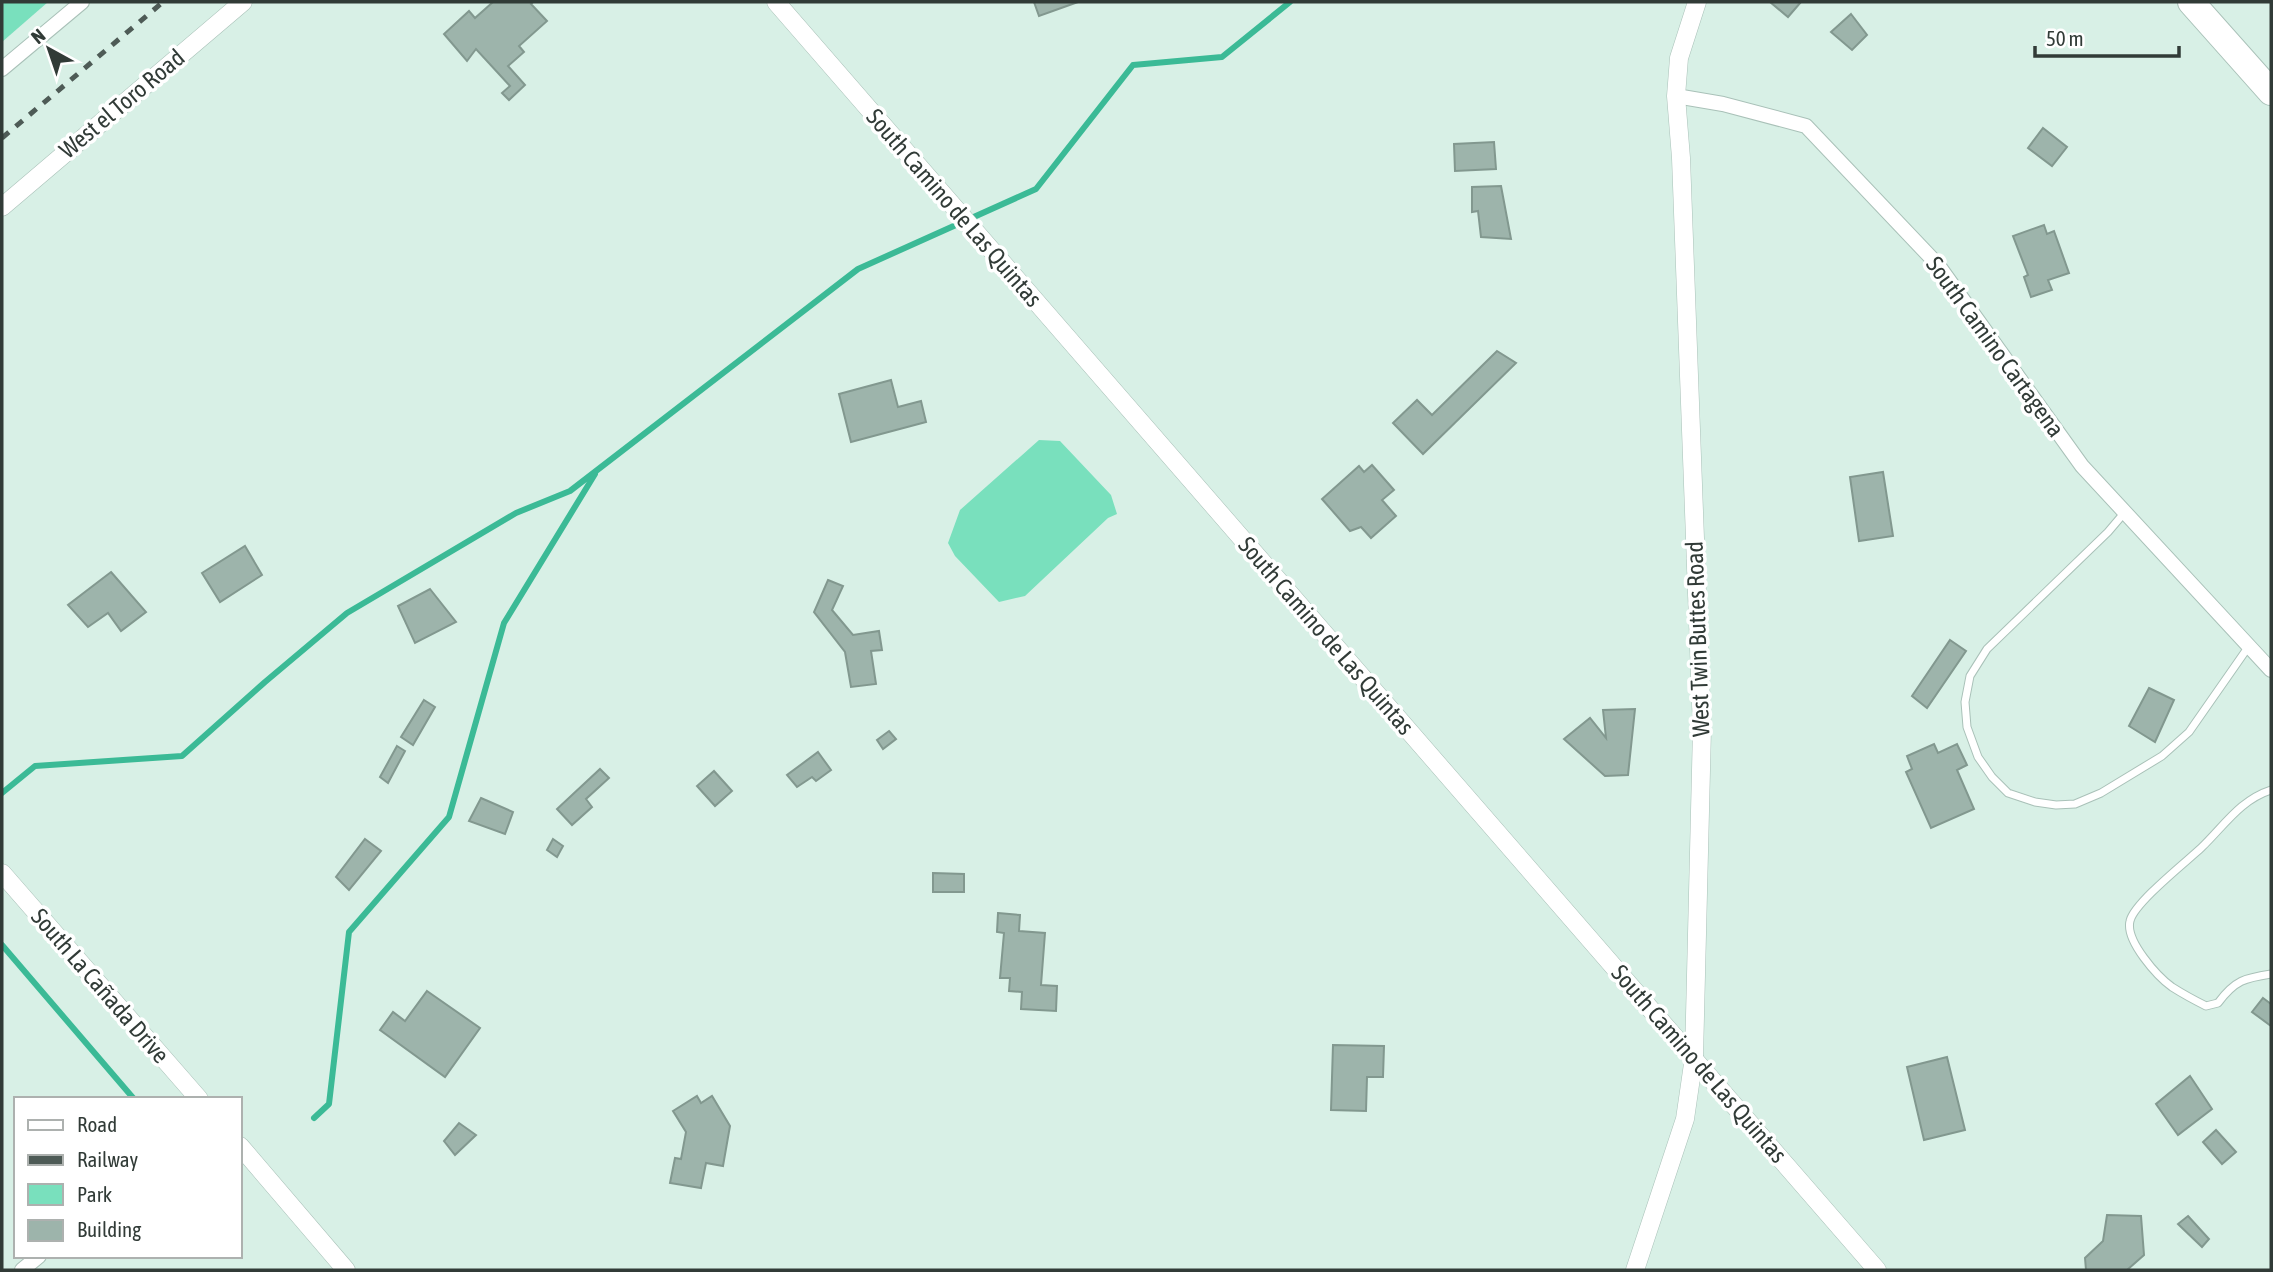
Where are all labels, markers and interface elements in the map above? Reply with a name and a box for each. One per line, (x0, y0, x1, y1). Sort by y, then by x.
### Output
north arrow (14, 14, 84, 84)
scale bar (2035, 14, 2178, 58)
text: N (27, 24, 49, 48)
text: 50 m (2046, 26, 2084, 50)
street label: West el Toro Road (54, 44, 190, 164)
street label: South Camino de Las Quintas (861, 103, 1048, 312)
street label: South Camino Cartagena (1921, 251, 2070, 442)
street label: South Camino de Las Quintas (1233, 531, 1420, 740)
street label: West Twin Buttes Road (1681, 541, 1714, 737)
street label: South La Cañada Drive (26, 903, 175, 1068)
street label: South Camino de Las Quintas (1606, 959, 1793, 1168)
legend (14, 1097, 242, 1258)
text: Road (77, 1112, 117, 1136)
text: Railway (77, 1147, 139, 1171)
text: Park (77, 1182, 112, 1206)
text: Building (77, 1217, 141, 1241)

